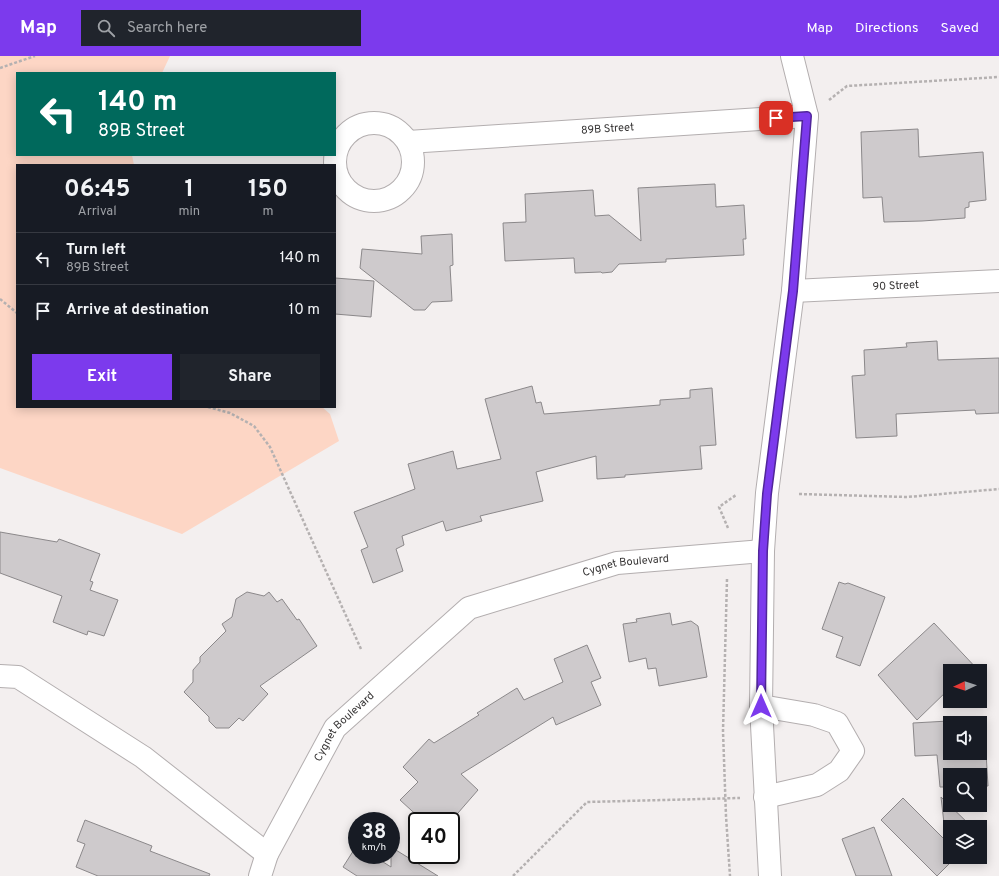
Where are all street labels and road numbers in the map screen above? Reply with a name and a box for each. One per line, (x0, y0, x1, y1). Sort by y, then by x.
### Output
street label: 89B Street (581, 120, 635, 138)
street label: 90 Street (872, 278, 919, 294)
street label: Cygnet Boulevard (581, 552, 669, 580)
street label: Cygnet Boulevard (311, 689, 377, 764)

